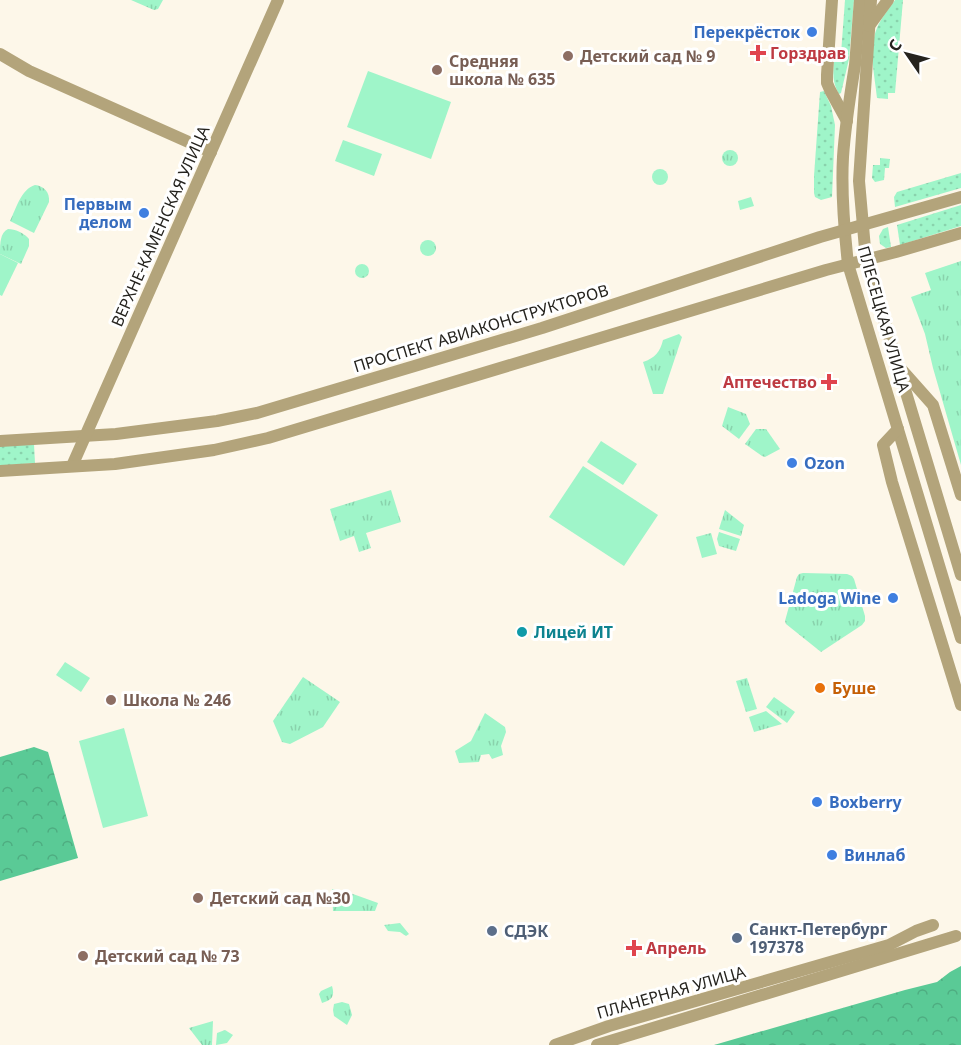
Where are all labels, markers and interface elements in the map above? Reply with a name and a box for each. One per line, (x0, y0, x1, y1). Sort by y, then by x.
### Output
place label: Перекрёсток (694, 21, 800, 43)
north arrow (877, 24, 937, 84)
marker: Перекрёсток (805, 25, 819, 39)
text: С (883, 35, 907, 56)
place label: Горздрав (770, 42, 846, 64)
place label: Детский сад № 9 (580, 45, 716, 67)
marker: Горздрав (751, 46, 765, 60)
marker: Детский сад № 9 (561, 49, 575, 63)
place label: Средняя школа № 635 (449, 50, 555, 90)
marker: Средняя школа № 635 (430, 63, 444, 77)
street label: ВЕРХНЕ-КАМЕНСКАЯ УЛИЦА (106, 121, 215, 330)
place label: Первым делом (64, 193, 132, 233)
marker: Первым делом (137, 206, 151, 220)
street label: ПЛЕСЕЦКАЯ УЛИЦА (853, 243, 916, 395)
street label: ПРОСПЕКТ АВИАКОНСТРУКТОРОВ (351, 279, 611, 377)
place label: Аптечество (723, 371, 817, 393)
marker: Аптечество (822, 375, 836, 389)
place label: Ozon (804, 452, 845, 474)
marker: Ozon (785, 456, 799, 470)
place label: Ladoga Wine (778, 587, 881, 609)
marker: Ladoga Wine (886, 591, 900, 605)
place label: Лицей ИТ (534, 621, 613, 643)
marker: Лицей ИТ (515, 625, 529, 639)
place label: Буше (832, 677, 876, 699)
marker: Буше (813, 681, 827, 695)
place label: Школа № 246 (123, 689, 231, 711)
marker: Школа № 246 (104, 693, 118, 707)
place label: Boxberry (829, 791, 903, 813)
marker: Boxberry (810, 795, 824, 809)
place label: Винлаб (844, 844, 905, 866)
marker: Винлаб (825, 848, 839, 862)
place label: Детский сад №30 (210, 887, 351, 909)
marker: Детский сад №30 (191, 891, 205, 905)
place label: Санкт-Петербург 197378 (749, 918, 888, 958)
place label: СДЭК (504, 920, 549, 942)
marker: СДЭК (485, 924, 499, 938)
marker: Санкт-Петербург 197378 (730, 931, 744, 945)
place label: Апрель (646, 937, 706, 959)
marker: Апрель (627, 941, 641, 955)
place label: Детский сад № 73 (95, 945, 240, 967)
marker: Детский сад № 73 (76, 949, 90, 963)
street label: ПЛАНЕРНАЯ УЛИЦА (594, 960, 749, 1024)

